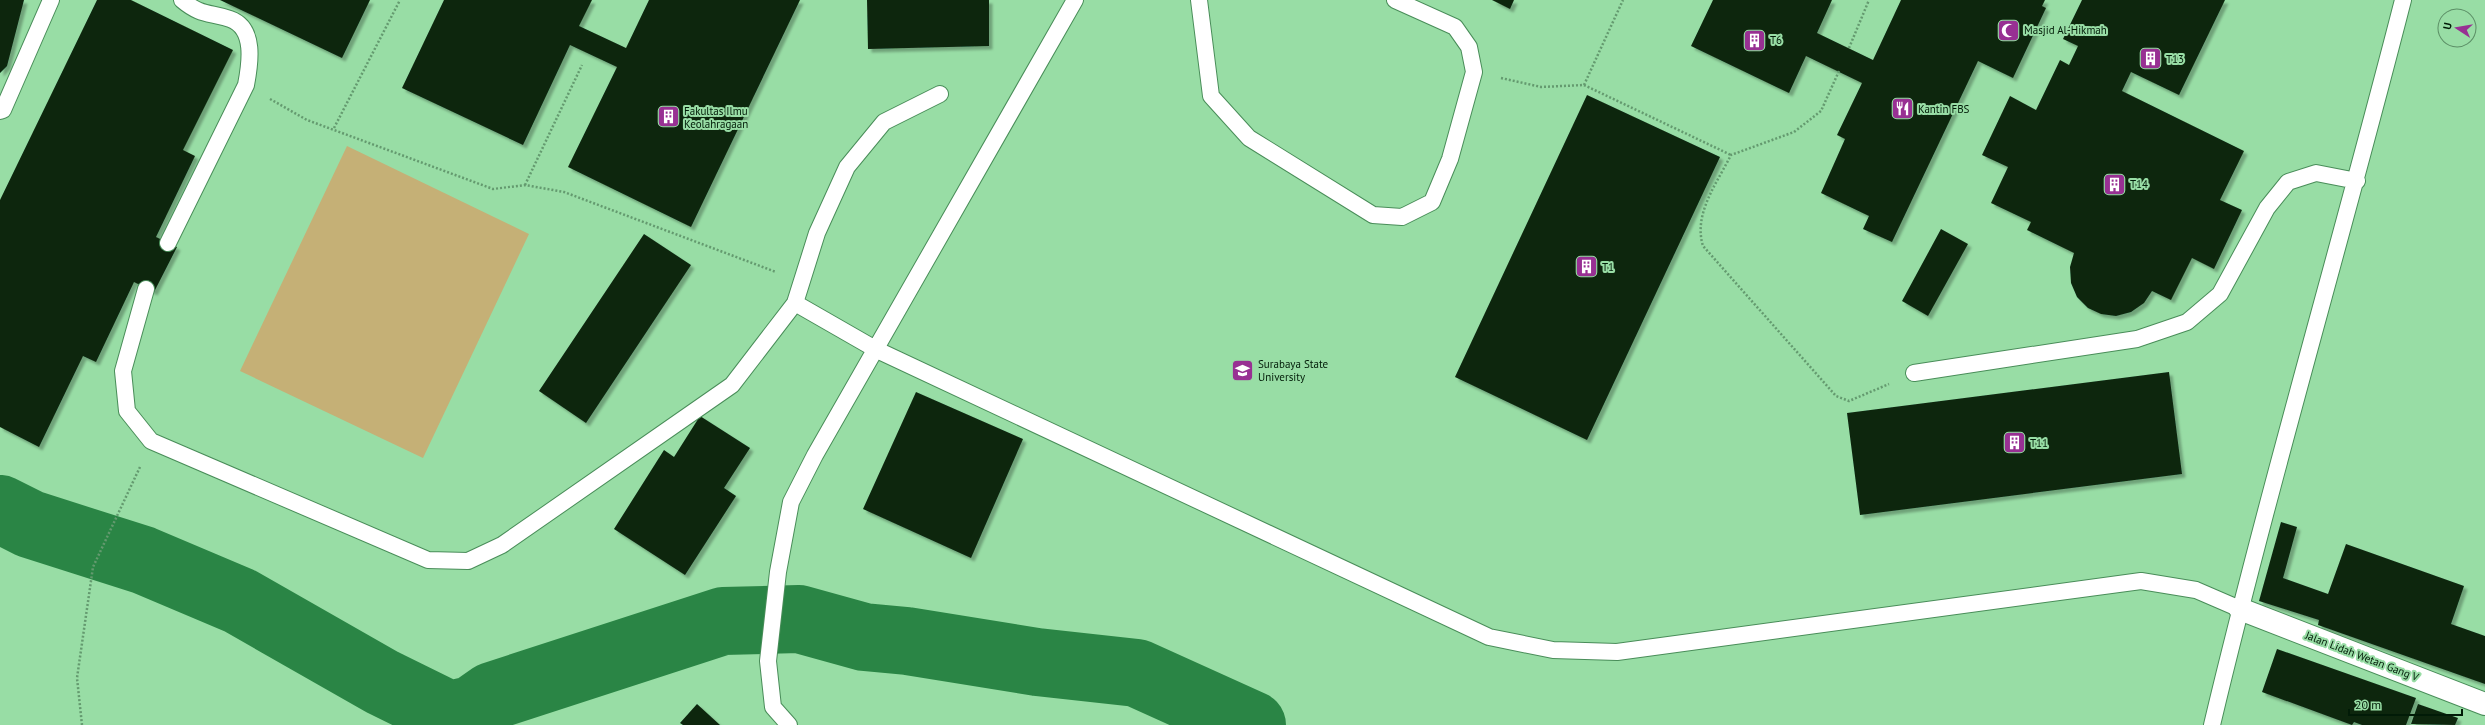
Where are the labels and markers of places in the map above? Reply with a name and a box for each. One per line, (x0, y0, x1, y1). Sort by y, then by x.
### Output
mosque icon: Masjid Al-Hikmah (1995, 17, 2021, 43)
place label: Masjid Al-Hikmah (2024, 23, 2107, 37)
building icon: T6 (1741, 27, 1767, 53)
place label: T6 (1770, 33, 1782, 47)
building icon: T13 (2138, 46, 2164, 72)
place label: T13 (2166, 52, 2184, 66)
restaurant icon: Kantin FBS (1890, 96, 1916, 122)
place label: Kantin FBS (1918, 102, 1970, 116)
building icon: Fakultas Ilmu Keolahragaan (655, 104, 681, 130)
place label: Fakultas Ilmu Keolahragaan (684, 104, 748, 131)
building icon: T14 (2101, 171, 2127, 197)
place label: T14 (2130, 177, 2148, 191)
building icon: T1 (1574, 254, 1600, 280)
place label: T1 (1602, 260, 1614, 274)
school or university icon: Surabaya State University (1229, 357, 1255, 383)
place label: Surabaya State University (1258, 357, 1329, 384)
building icon: T11 (2002, 430, 2028, 456)
place label: T11 (2030, 436, 2048, 450)

